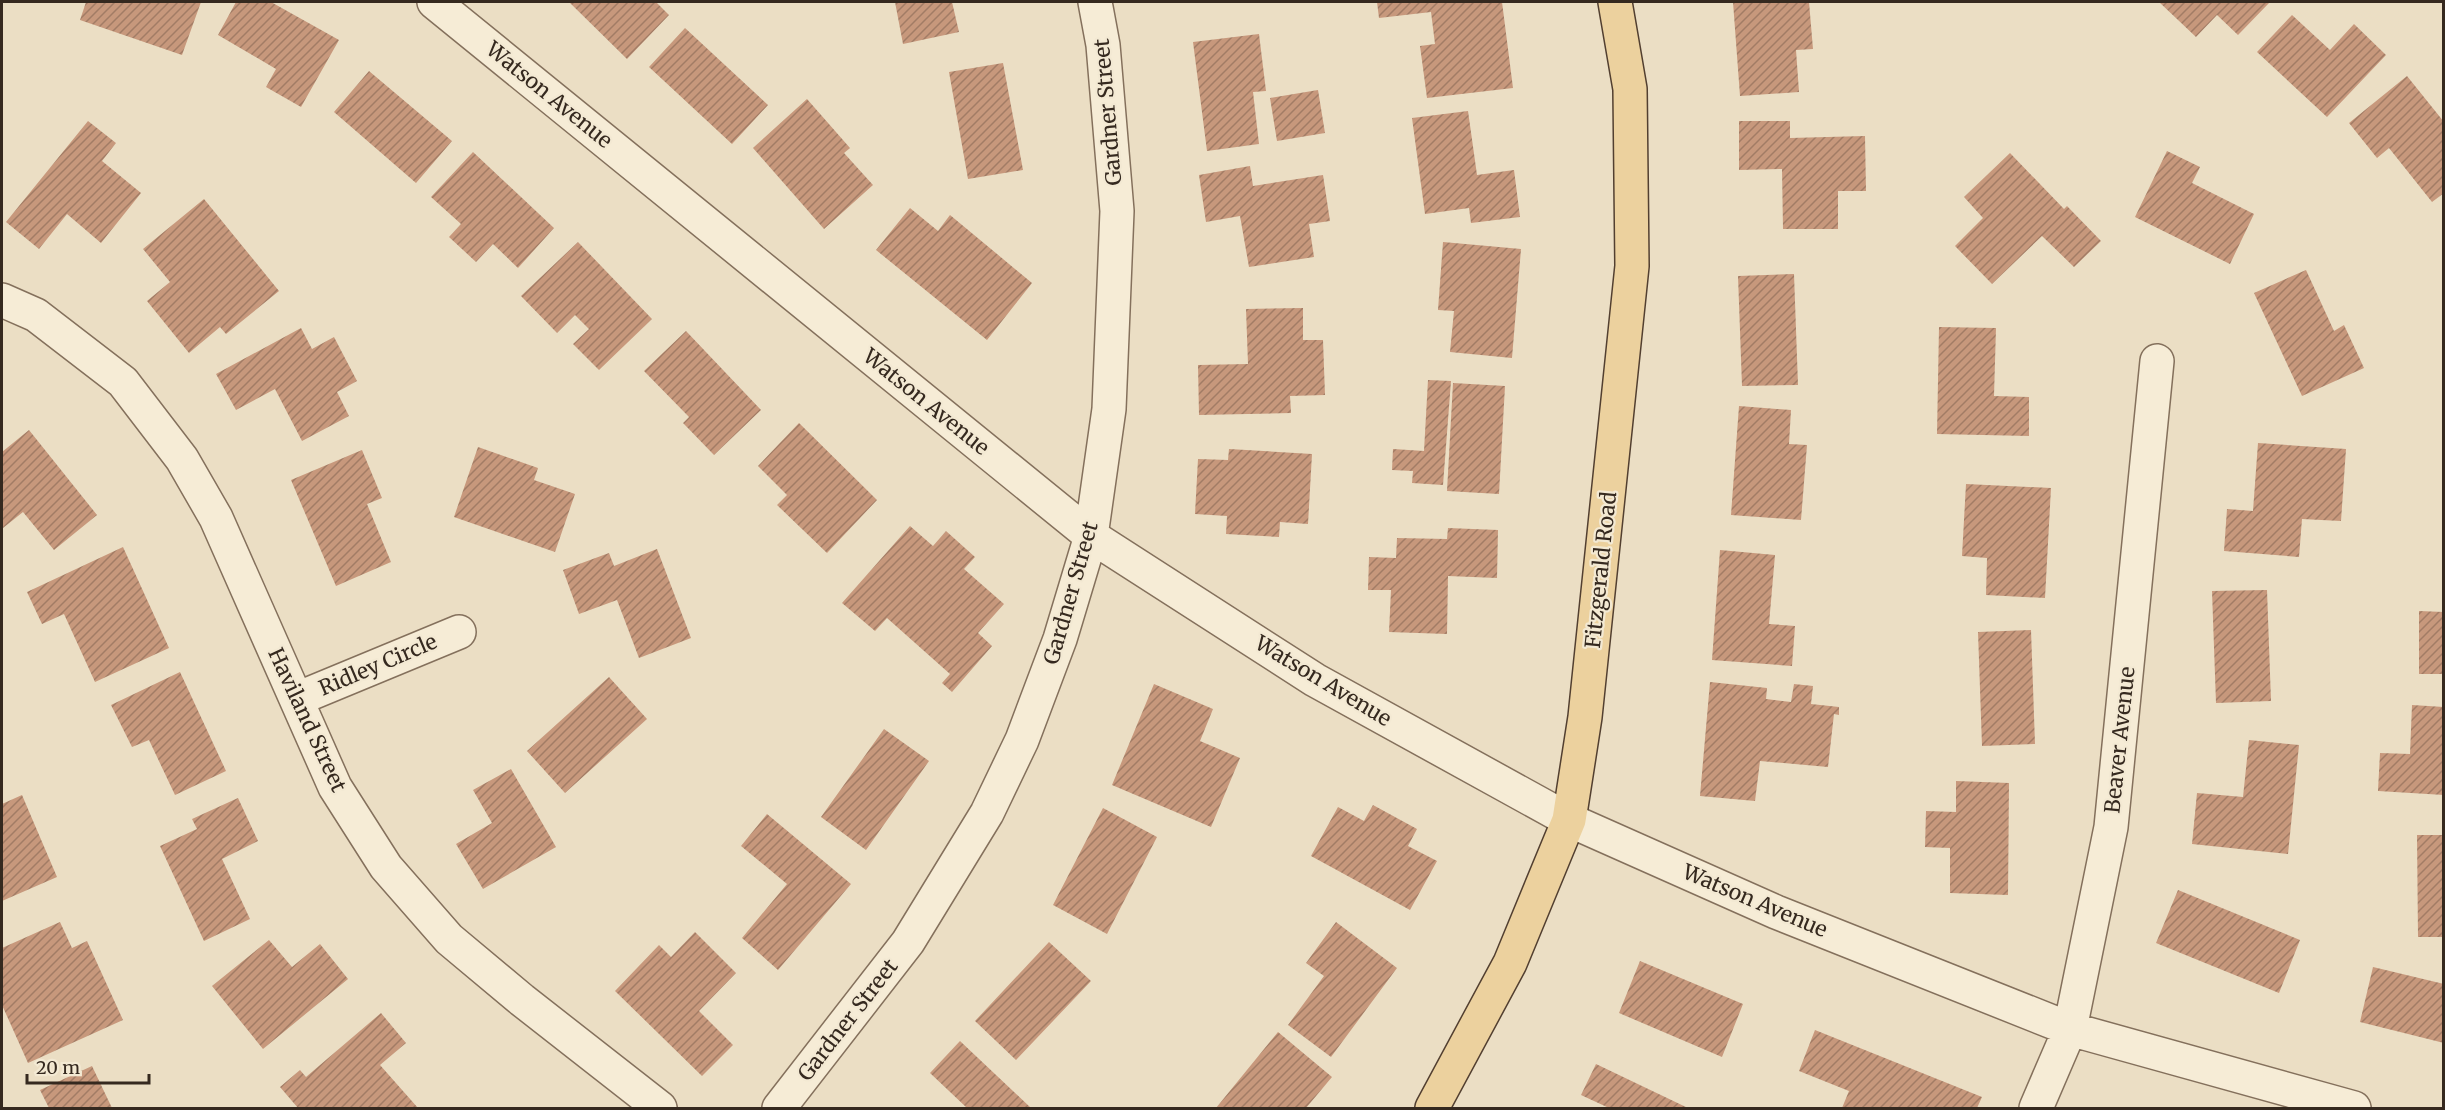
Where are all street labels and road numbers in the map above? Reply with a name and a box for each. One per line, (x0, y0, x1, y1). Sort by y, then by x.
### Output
street label: Watson Avenue (480, 35, 618, 154)
street label: Gardner Street (1088, 37, 1127, 187)
street label: Watson Avenue (857, 342, 995, 461)
street label: Fitzgerald Road (1579, 490, 1622, 650)
street label: Gardner Street (1037, 518, 1104, 667)
street label: Ridley Circle (315, 627, 441, 702)
street label: Watson Avenue (1249, 629, 1397, 732)
street label: Haviland Street (262, 643, 353, 796)
street label: Beaver Avenue (2098, 665, 2141, 815)
street label: Watson Avenue (1678, 858, 1832, 943)
street label: Gardner Street (792, 953, 904, 1086)

